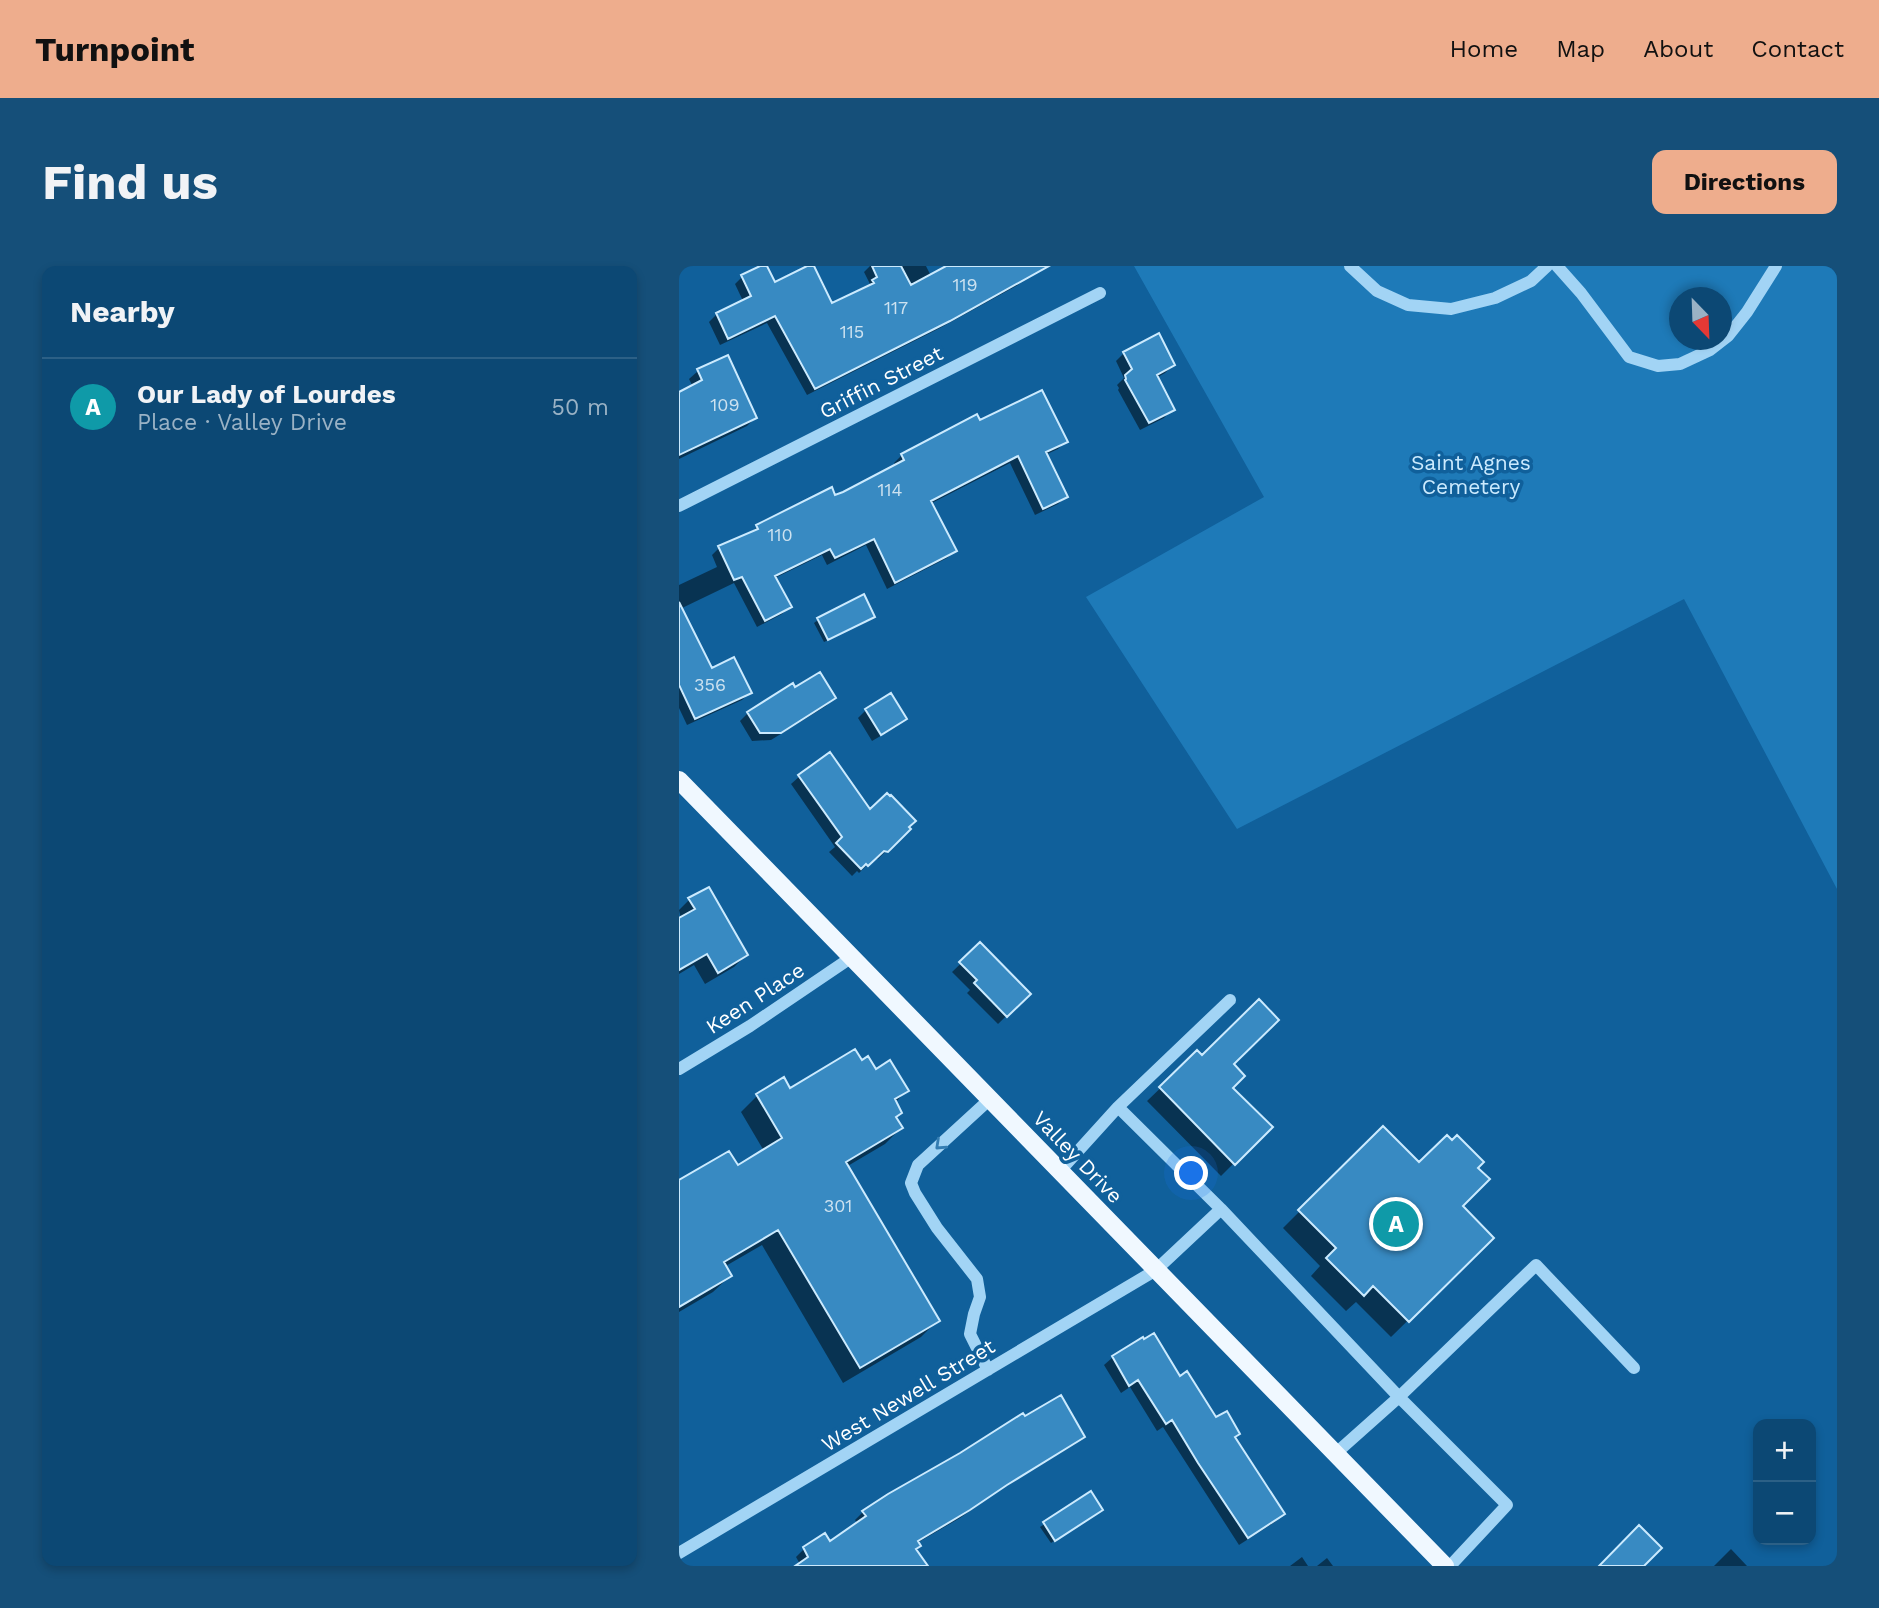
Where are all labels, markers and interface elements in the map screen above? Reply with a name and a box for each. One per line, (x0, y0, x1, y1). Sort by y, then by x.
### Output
text: Turnpoint (35, 30, 194, 69)
text: Home (1450, 35, 1518, 63)
text: Map (1556, 35, 1605, 63)
text: About (1643, 35, 1713, 63)
text: Contact (1751, 35, 1844, 63)
button: Directions (1652, 150, 1837, 214)
text: Find us (42, 153, 218, 211)
house number: 119 (952, 274, 978, 295)
north arrow (1669, 287, 1732, 350)
text: Nearby (70, 294, 175, 329)
house number: 117 (884, 297, 908, 318)
house number: 115 (840, 321, 864, 342)
street label: Griffin Street (815, 340, 947, 424)
text: Our Lady of Lourdes (137, 379, 396, 409)
text: A (85, 394, 101, 421)
text: 50 m (552, 394, 609, 421)
house number: 109 (710, 394, 740, 415)
text: Place · Valley Drive (137, 409, 347, 436)
park label: Saint Agnes Cemetery (1411, 450, 1531, 499)
house number: 114 (877, 479, 903, 500)
house number: 110 (767, 524, 793, 545)
house number: 356 (694, 674, 726, 695)
street label: Keen Place (701, 957, 809, 1039)
street label: Valley Drive (1028, 1106, 1128, 1208)
one-way arrow (935, 1137, 948, 1149)
your location (1174, 1156, 1208, 1190)
house number: 301 (824, 1195, 852, 1216)
pin: A (1373, 1198, 1419, 1250)
street label: West Newell Street (817, 1333, 999, 1457)
map controls (1753, 1419, 1816, 1545)
button: + (1753, 1419, 1816, 1482)
button: − (1753, 1482, 1816, 1545)

